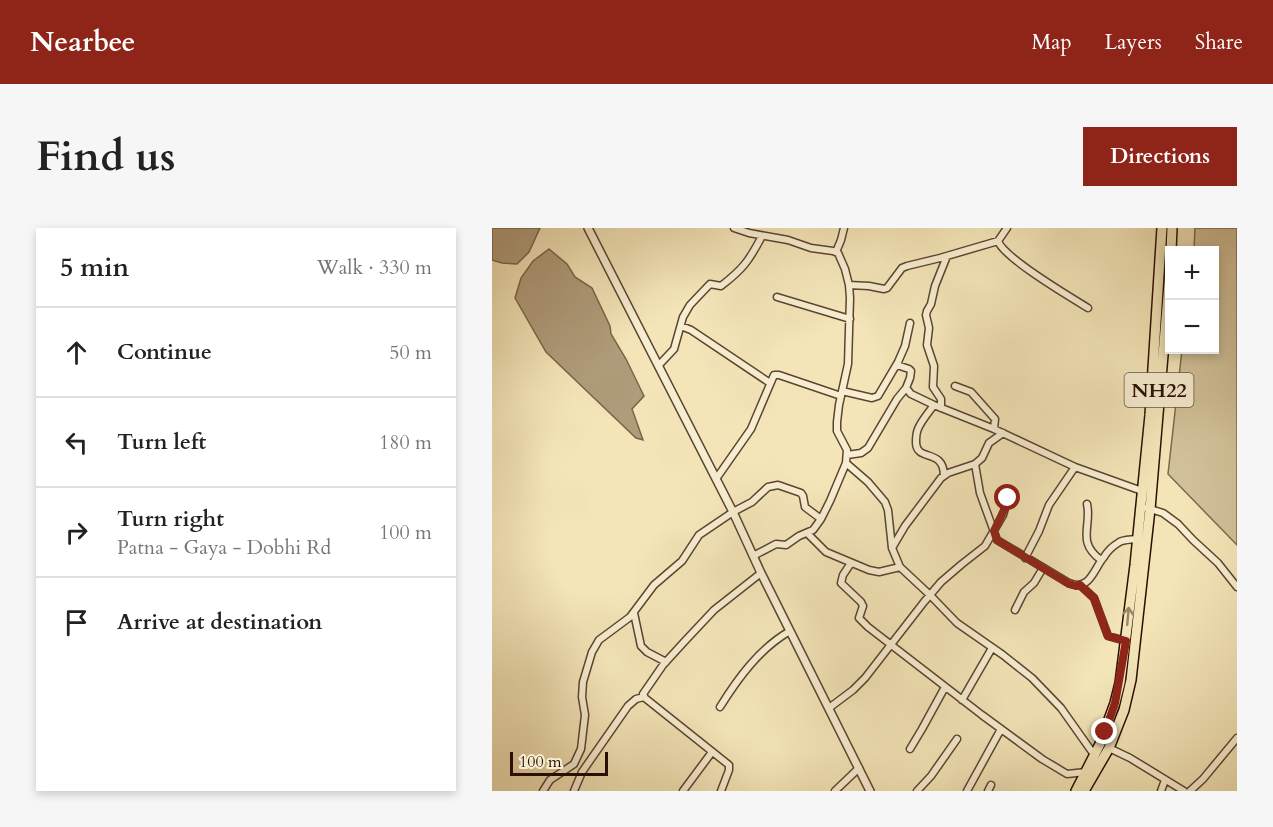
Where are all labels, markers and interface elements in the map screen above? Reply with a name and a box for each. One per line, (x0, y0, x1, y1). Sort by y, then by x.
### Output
text: Nearbee (30, 23, 135, 61)
text: Map (1032, 28, 1072, 57)
text: Layers (1105, 28, 1162, 57)
text: Share (1195, 28, 1243, 57)
button: Directions (1083, 127, 1237, 186)
text: Find us (36, 128, 176, 185)
map controls (1165, 246, 1219, 354)
button: + (1165, 246, 1219, 300)
text: 5 min (60, 250, 129, 285)
text: Walk · 330 m (317, 254, 432, 281)
button: − (1165, 300, 1219, 354)
icon: ahead (60, 336, 93, 369)
text: Continue (117, 337, 212, 367)
text: 50 m (389, 339, 432, 366)
road number: NH22 (1124, 373, 1194, 407)
icon: left (60, 426, 93, 459)
text: Turn left (117, 427, 206, 457)
text: 180 m (379, 429, 432, 456)
route start (994, 484, 1020, 510)
text: Turn right (117, 504, 224, 534)
icon: right (60, 516, 93, 549)
text: 100 m (379, 519, 432, 546)
text: Patna - Gaya - Dobhi Rd (117, 534, 331, 561)
icon: arrive (60, 606, 93, 639)
text: Arrive at destination (117, 607, 322, 637)
one-way arrow (1123, 607, 1134, 627)
route end (1091, 718, 1117, 744)
scale bar (510, 749, 608, 776)
text: 100 m (519, 751, 561, 773)

